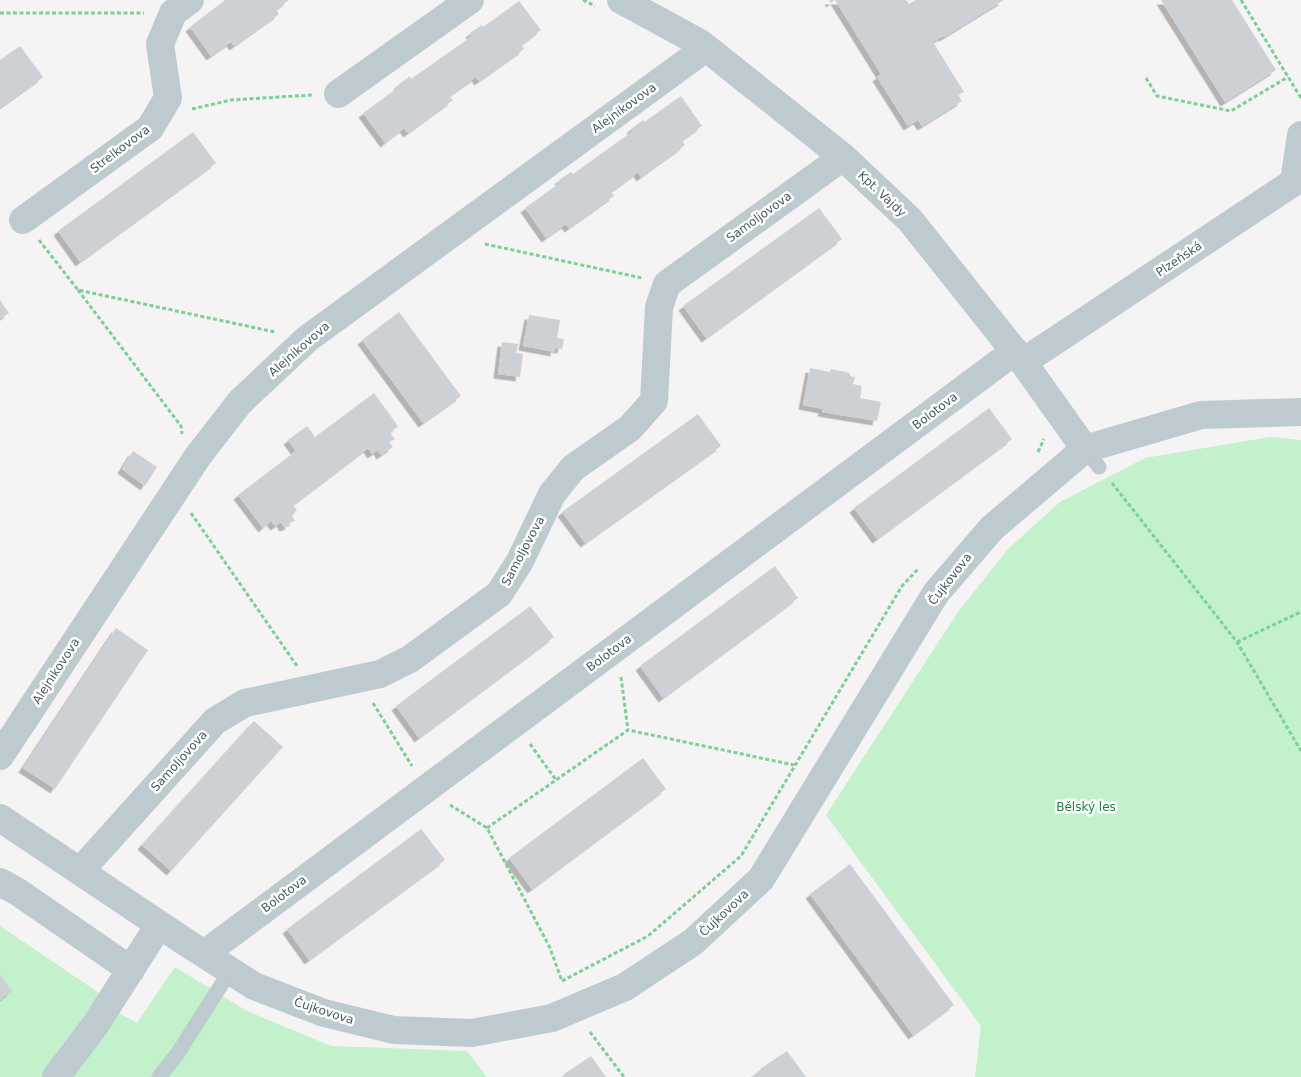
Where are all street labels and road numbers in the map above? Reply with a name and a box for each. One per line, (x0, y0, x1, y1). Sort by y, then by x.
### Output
street label: Alejnikovova (589, 80, 659, 136)
street label: Strelkovova (88, 122, 152, 176)
street label: Kpt. Vajdy (855, 168, 909, 220)
street label: Samoljovova (724, 189, 794, 245)
street label: Plzeňská (1153, 239, 1205, 279)
street label: Alejnikovova (266, 319, 332, 379)
street label: Bolotova (910, 390, 960, 432)
street label: Samoljovova (499, 514, 547, 588)
street label: Čujkovova (925, 550, 975, 608)
street label: Bolotova (584, 632, 634, 674)
street label: Alejnikovova (29, 635, 83, 707)
street label: Samoljovova (148, 728, 210, 794)
street label: Bolotova (259, 873, 309, 915)
street label: Čujkovova (696, 886, 751, 939)
street label: Čujkovova (292, 994, 356, 1027)

